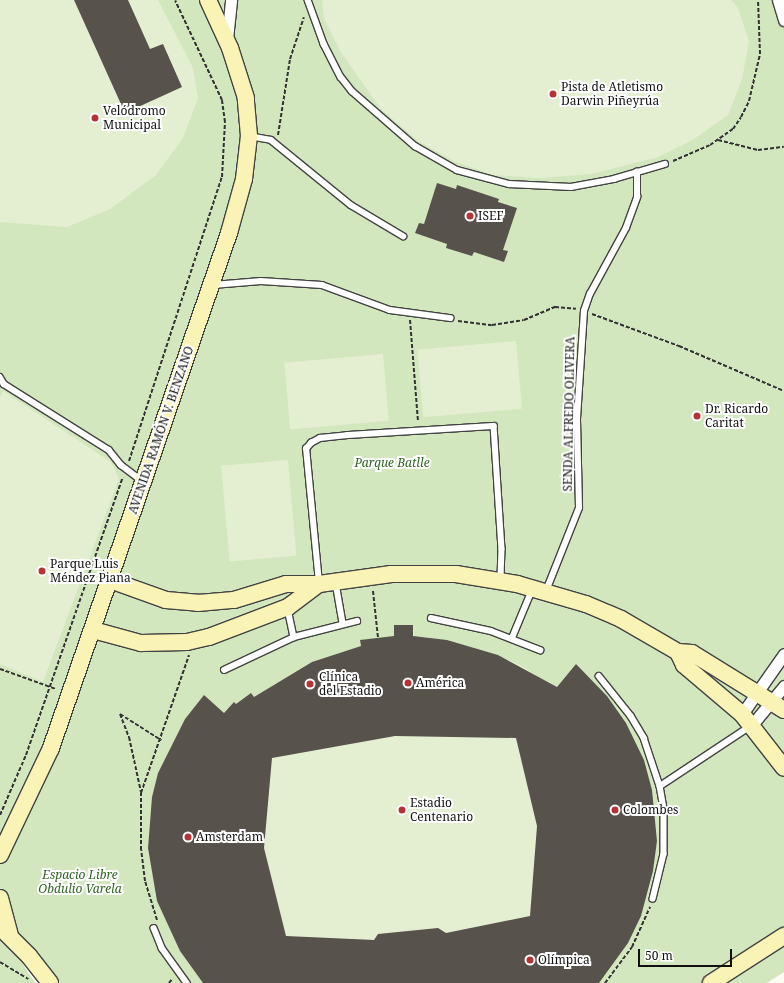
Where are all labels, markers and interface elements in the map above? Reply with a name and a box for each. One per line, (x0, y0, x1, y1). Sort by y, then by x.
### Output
place label: Pista de Atletismo Darwin Piñeyrúa (561, 80, 663, 108)
marker: Pista de Atletismo Darwin Piñeyrúa (548, 89, 558, 99)
place label: Velódromo Municipal (103, 104, 166, 132)
marker: Velódromo Municipal (90, 113, 100, 123)
place label: ISEF (478, 209, 503, 223)
marker: ISEF (465, 211, 475, 221)
street label: SENDA ALFREDO OLIVERA (560, 336, 578, 492)
street label: AVENIDA RAMÓN V. BENZANO (125, 344, 197, 516)
place label: Dr. Ricardo Caritat (705, 402, 768, 430)
marker: Dr. Ricardo Caritat (692, 411, 702, 421)
park label: Parque Batlle (354, 456, 430, 470)
place label: Parque Luis Méndez Piana (50, 557, 131, 585)
marker: Parque Luis Méndez Piana (37, 566, 47, 576)
place label: Clínica del Estadio (319, 670, 382, 698)
place label: América (416, 676, 464, 690)
marker: Clínica del Estadio (304, 678, 316, 690)
marker: América (403, 678, 413, 688)
place label: Estadio Centenario (410, 796, 473, 824)
place label: Colombes (623, 803, 678, 817)
marker: Estadio Centenario (397, 805, 407, 815)
marker: Colombes (610, 805, 620, 815)
place label: Amsterdam (196, 830, 263, 844)
marker: Amsterdam (183, 832, 193, 842)
park label: Espacio Libre Obdulio Varela (38, 868, 122, 896)
scale bar (640, 941, 734, 967)
text: 50 m (645, 947, 673, 964)
place label: Olímpica (538, 953, 590, 967)
marker: Olímpica (525, 955, 535, 965)

